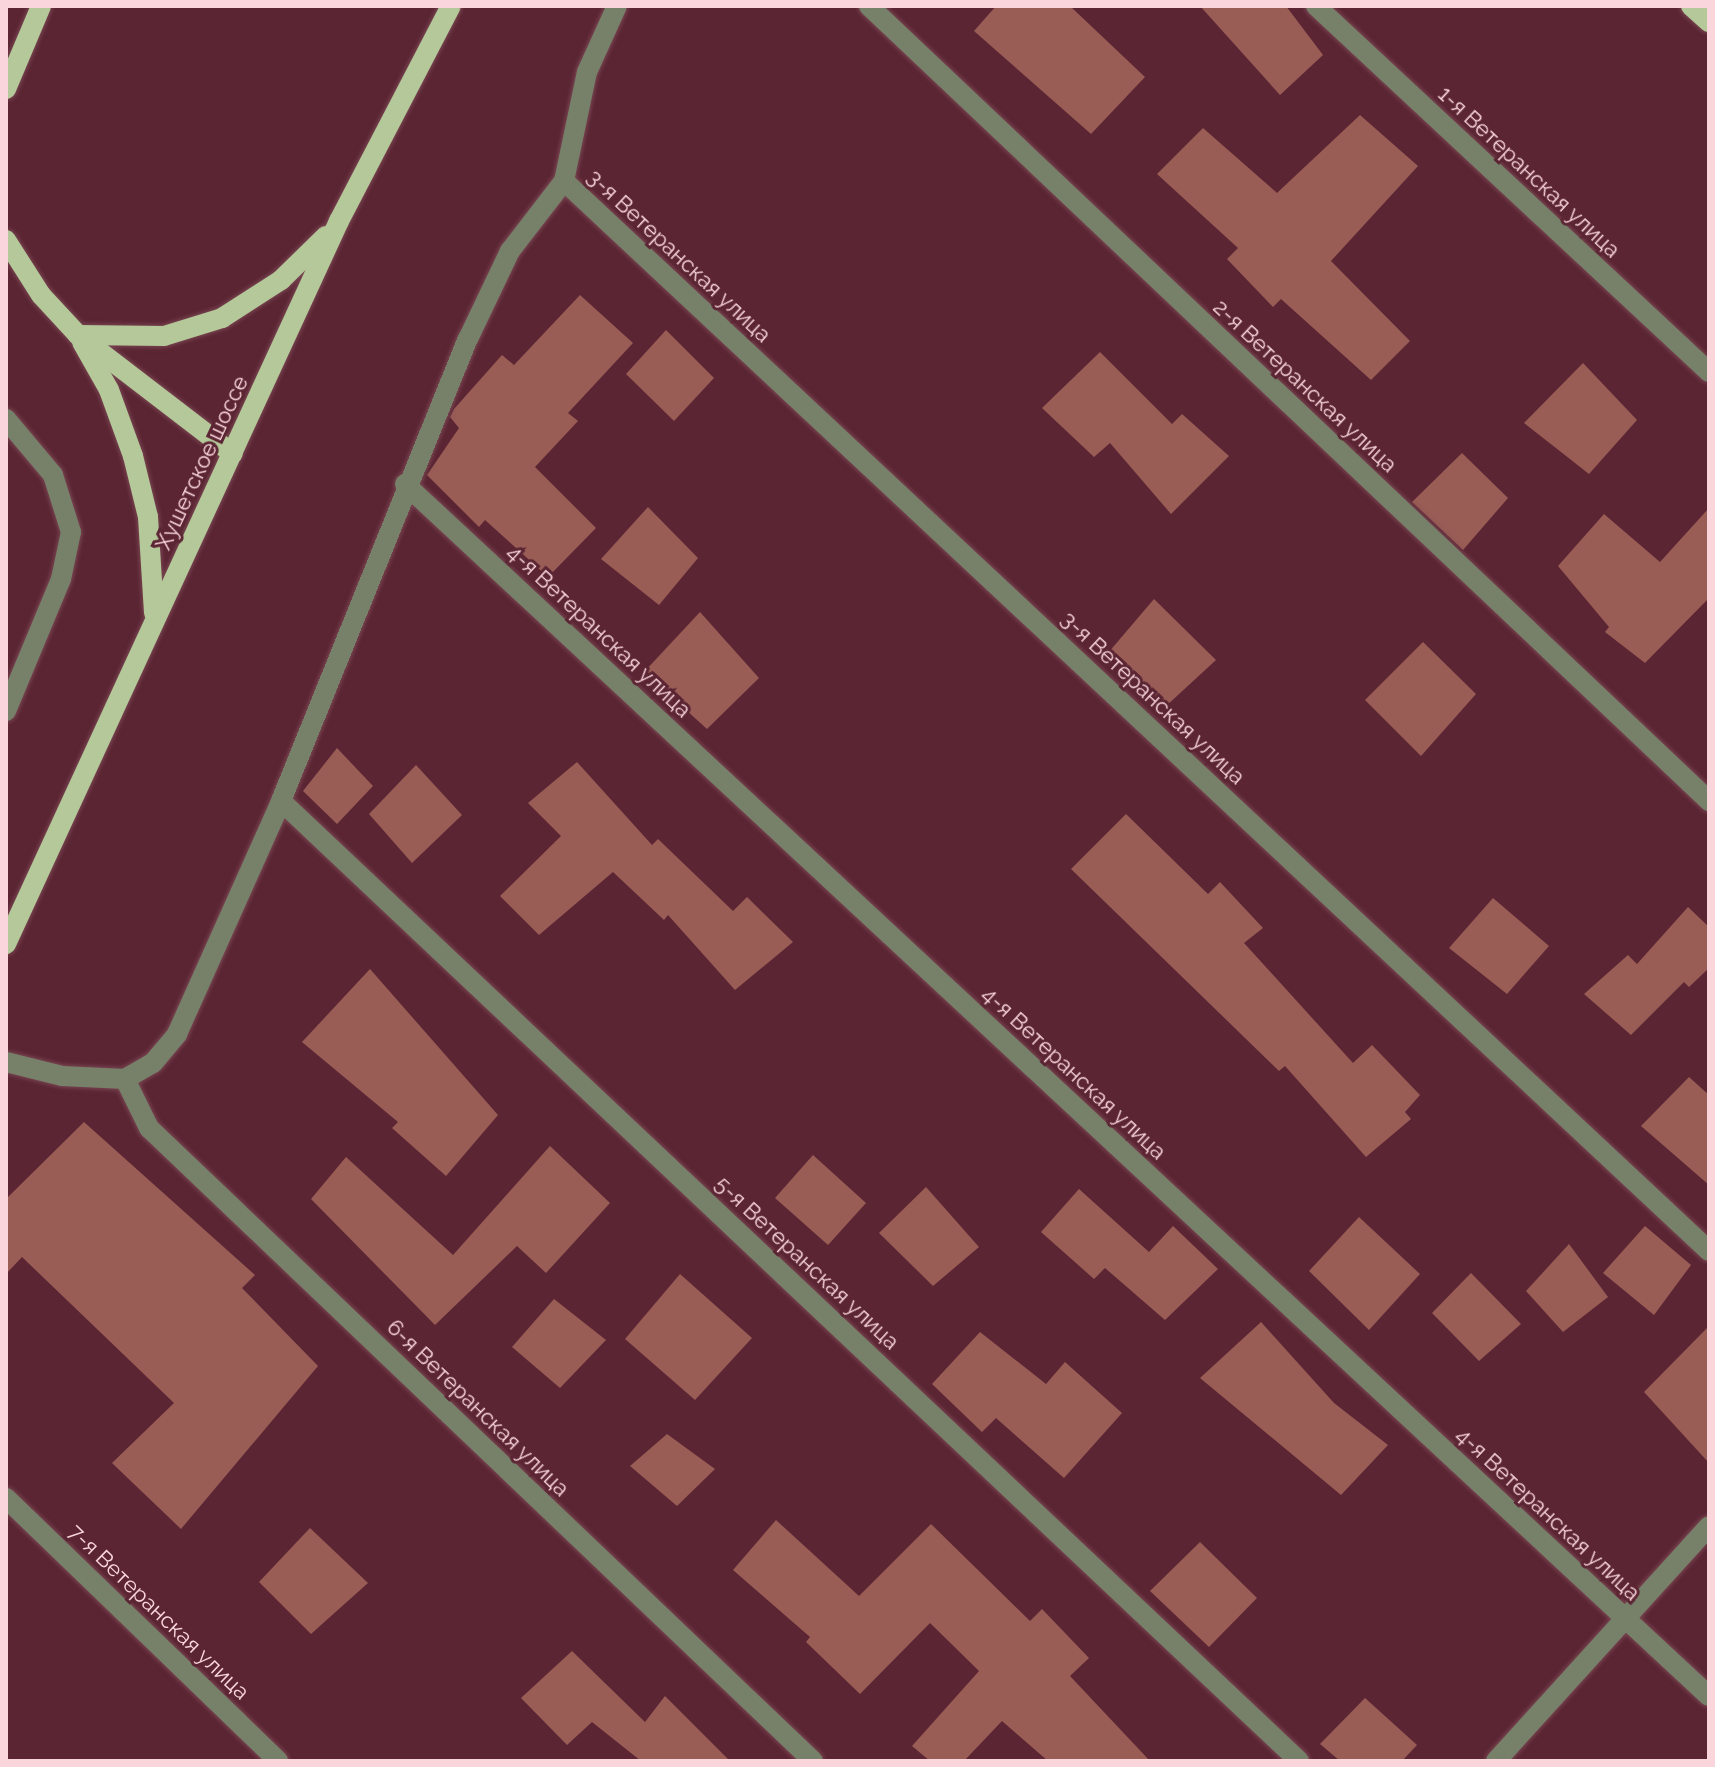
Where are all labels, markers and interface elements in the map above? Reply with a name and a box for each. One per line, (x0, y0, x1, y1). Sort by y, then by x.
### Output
street label: 1-я Ветеранская улица (1432, 81, 1626, 263)
street label: 3-я Ветеранская улица (581, 164, 777, 348)
street label: 2-я Ветеранская улица (1208, 294, 1402, 478)
street label: Хушетское шоссе (150, 372, 254, 554)
street label: 4-я Ветеранская улица (501, 539, 697, 723)
street label: 3-я Ветеранская улица (1055, 606, 1251, 790)
street label: 4-я Ветеранская улица (976, 981, 1172, 1165)
street label: 5-я Ветеранская улица (709, 1171, 905, 1355)
street label: 6-я Ветеранская улица (381, 1314, 575, 1502)
street label: 4-я Ветеранская улица (1450, 1422, 1646, 1606)
street label: 7-я Ветеранская улица (63, 1519, 255, 1705)

